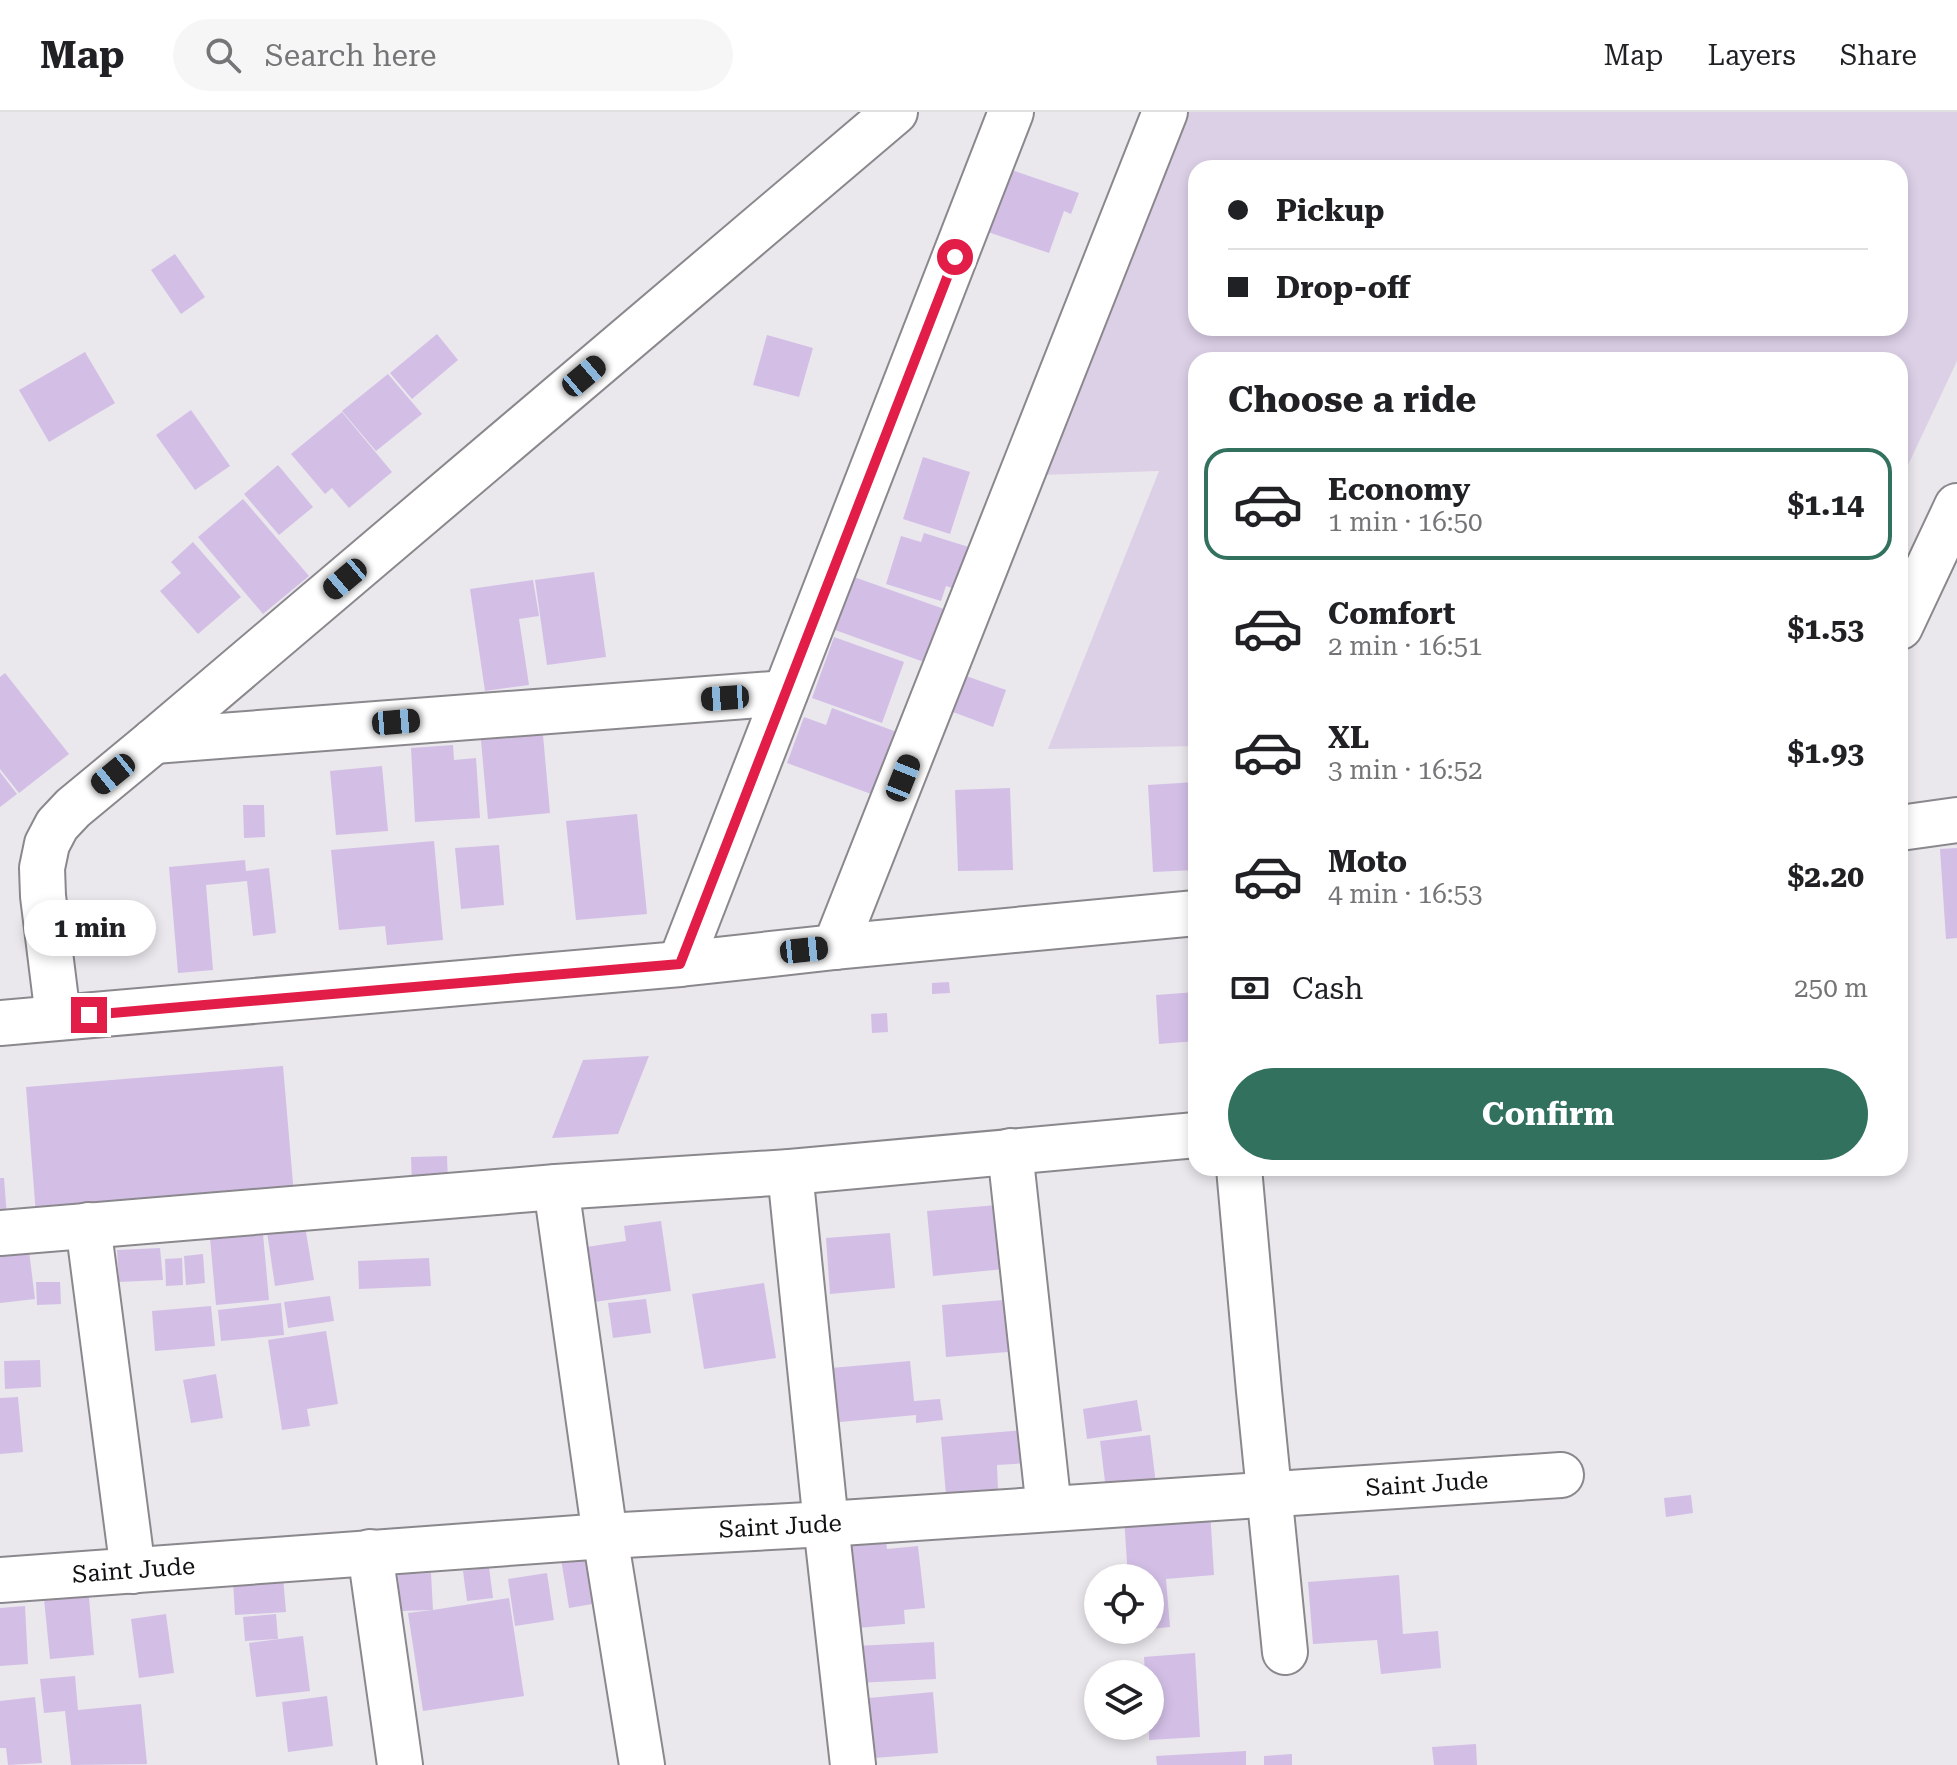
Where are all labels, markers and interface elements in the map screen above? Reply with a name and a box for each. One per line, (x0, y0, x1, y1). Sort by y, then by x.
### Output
search box (173, 19, 733, 91)
text: Map (40, 33, 125, 77)
icon: search (201, 33, 245, 77)
text: Search here (265, 38, 437, 73)
text: Map (1604, 39, 1663, 72)
text: Layers (1707, 39, 1796, 72)
text: Share (1840, 39, 1917, 72)
text: Pickup (1276, 193, 1384, 228)
route start (937, 239, 973, 275)
text: Drop-off (1276, 270, 1410, 305)
car (558, 351, 610, 401)
text: Choose a ride (1228, 379, 1476, 421)
icon: car (1232, 468, 1304, 540)
text: Economy (1328, 472, 1470, 507)
text: $1.14 (1787, 487, 1864, 522)
text: 1 min · 16:50 (1328, 507, 1483, 537)
car (319, 554, 371, 604)
icon: car (1232, 592, 1304, 664)
text: Comfort (1328, 596, 1455, 631)
text: $1.53 (1787, 611, 1864, 646)
text: 2 min · 16:51 (1328, 631, 1483, 661)
car (700, 684, 750, 712)
car (371, 708, 421, 736)
icon: car (1232, 716, 1304, 788)
text: XL (1328, 720, 1369, 755)
text: $1.93 (1787, 735, 1864, 770)
car (87, 750, 139, 798)
car (883, 751, 923, 805)
text: 3 min · 16:52 (1328, 755, 1483, 785)
icon: car (1232, 840, 1304, 912)
text: Moto (1328, 844, 1407, 879)
text: $2.20 (1787, 859, 1864, 894)
text: 4 min · 16:53 (1328, 879, 1483, 909)
callout: 1 min (23, 899, 155, 955)
text: 1 min (54, 913, 126, 943)
car (779, 936, 829, 964)
icon: cash (1228, 966, 1272, 1010)
text: Cash (1292, 971, 1363, 1006)
text: 250 m (1794, 973, 1868, 1003)
route end (71, 997, 107, 1033)
button: Confirm (1228, 1068, 1868, 1160)
street label: Saint Jude (1364, 1466, 1489, 1502)
street label: Saint Jude (718, 1509, 842, 1544)
street label: Saint Jude (71, 1552, 196, 1589)
map controls (1084, 1564, 1164, 1740)
button: locate (1084, 1564, 1164, 1644)
button: layers (1084, 1660, 1164, 1740)

